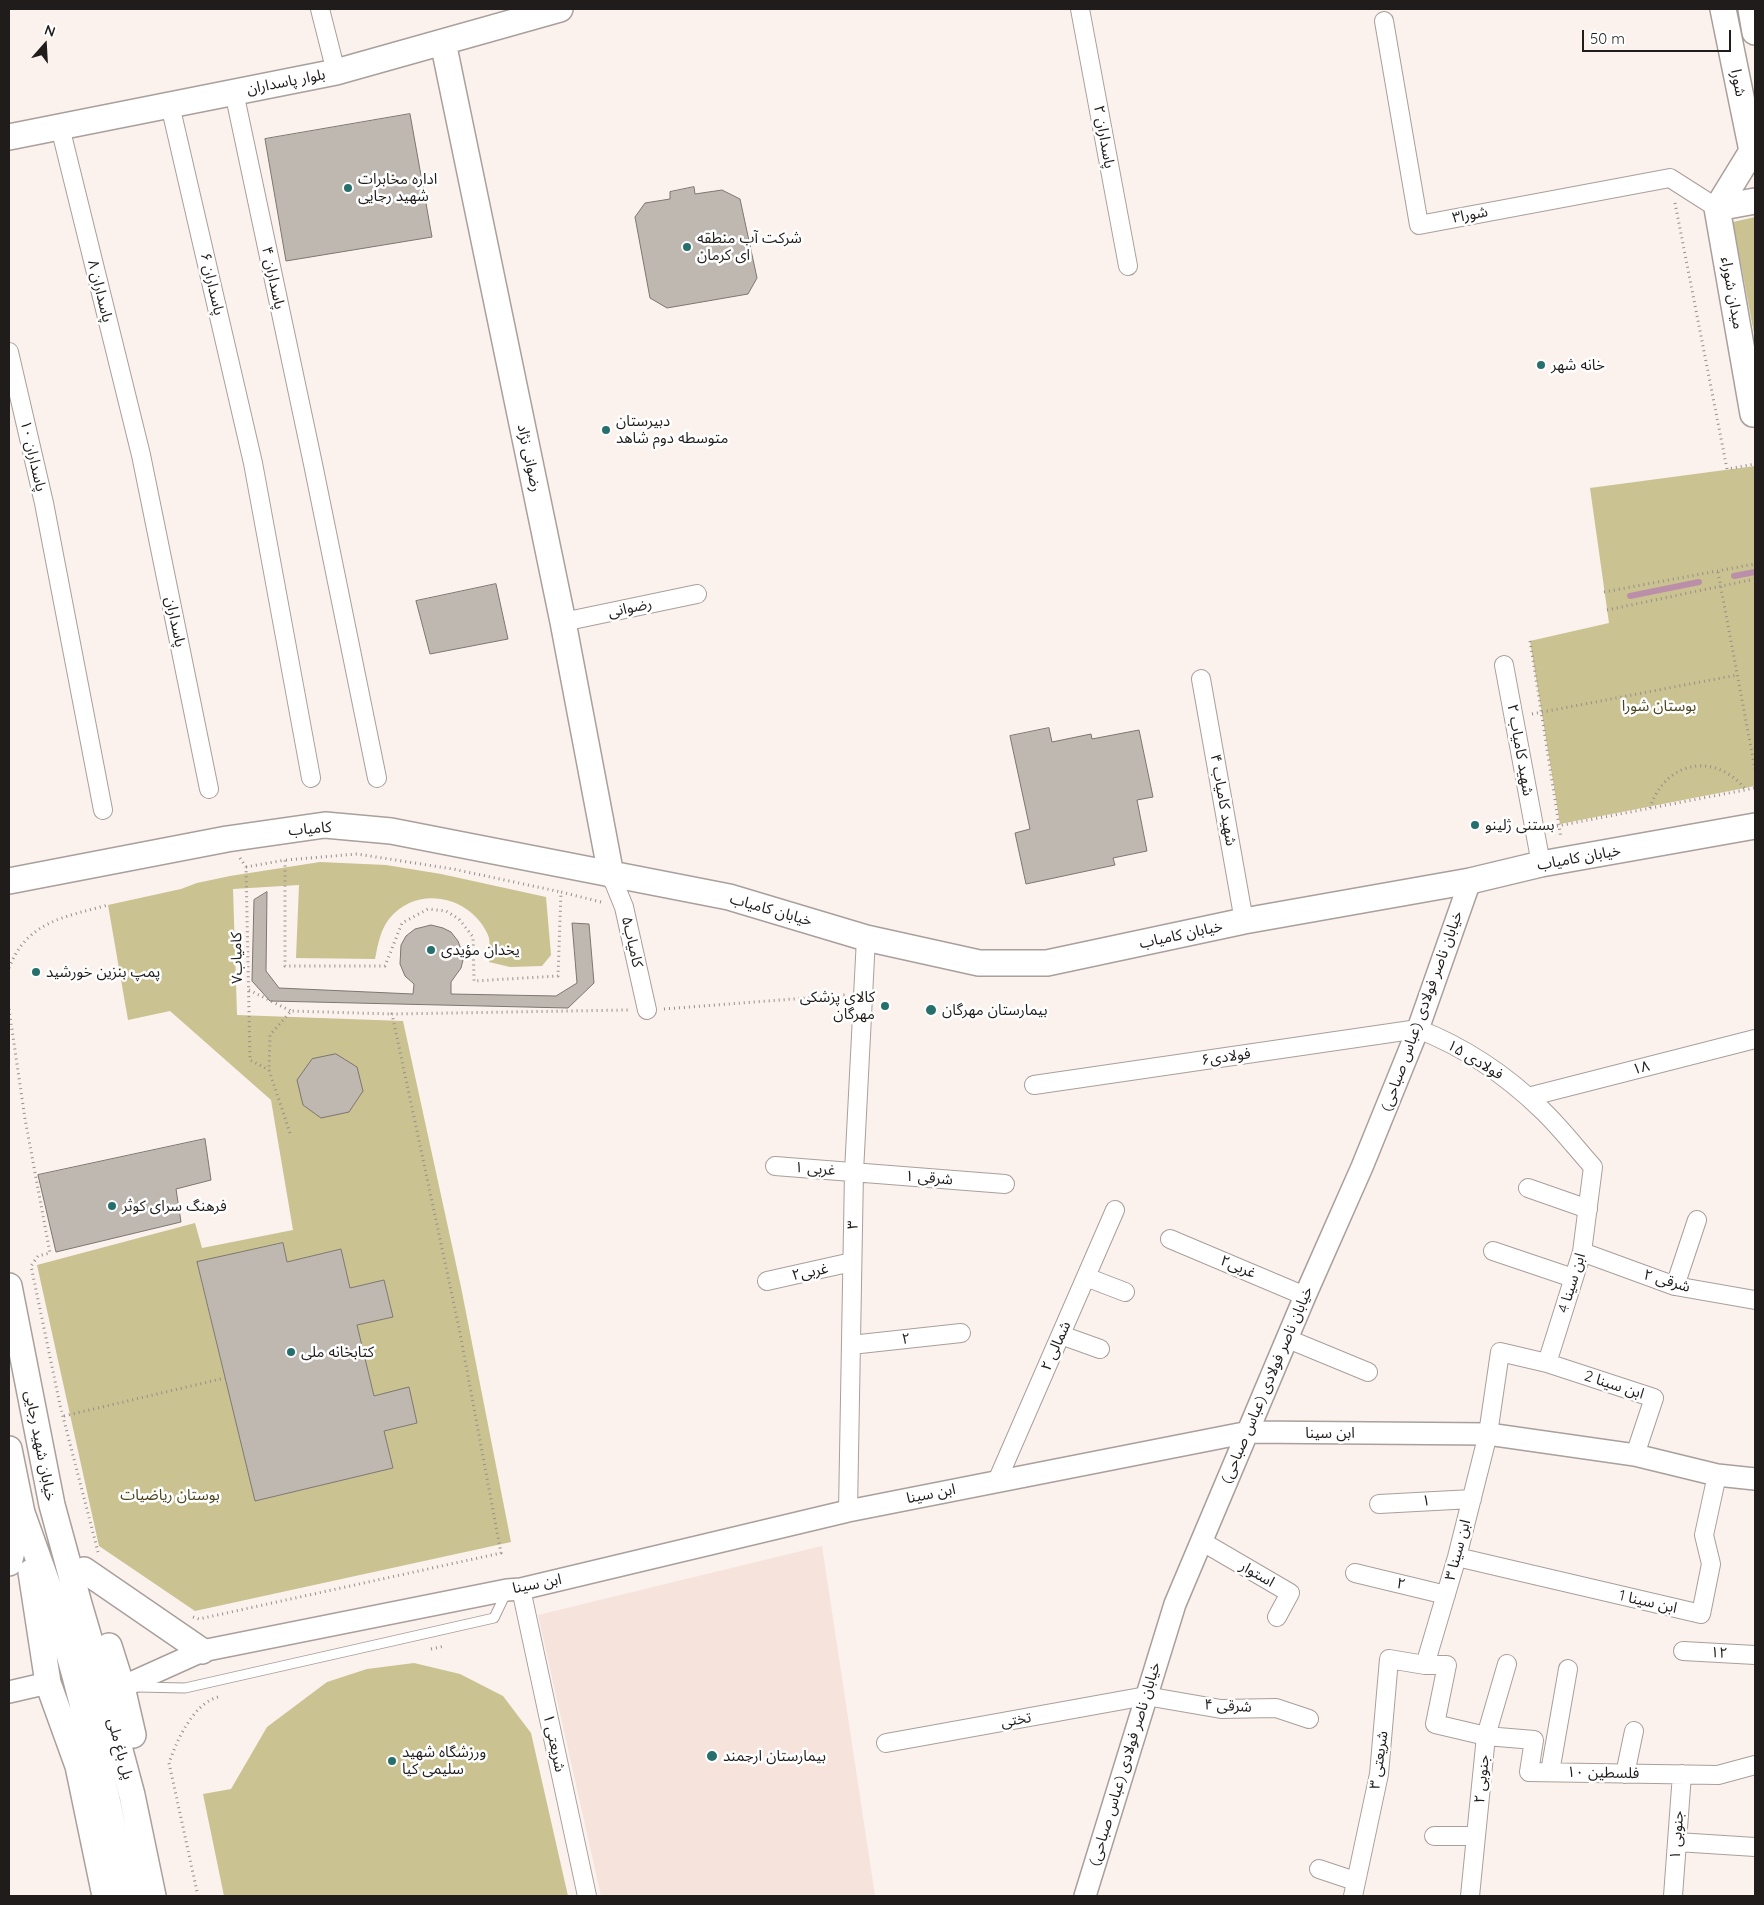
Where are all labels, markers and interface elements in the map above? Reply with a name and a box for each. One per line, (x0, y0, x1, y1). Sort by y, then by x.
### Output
north arrow (20, 20, 70, 70)
scale bar (1584, 20, 1733, 52)
text: N (42, 21, 58, 41)
text: 50 m (1590, 29, 1625, 48)
street label: بلوار پاسداران (245, 66, 327, 98)
street label: شورا (1727, 68, 1749, 98)
street label: پاسداران ۲ (1090, 104, 1118, 170)
place label: اداره مخابرات شهید رجایی (358, 170, 437, 205)
marker: اداره مخابرات شهید رجایی (342, 182, 354, 194)
street label: شورا۳ (1451, 203, 1489, 227)
place label: شرکت آب منطقه ای کرمان (697, 229, 802, 264)
marker: شرکت آب منطقه ای کرمان (681, 241, 693, 253)
street label: پاسداران ۴ (258, 245, 288, 311)
street label: پاسداران ۶ (196, 251, 228, 317)
street label: میدان شوراء (1717, 255, 1747, 331)
street label: پاسداران ۸ (84, 258, 116, 324)
place label: خانه شهر (1551, 356, 1605, 374)
marker: خانه شهر (1535, 359, 1547, 371)
place label: دبیرستان متوسطه دوم شاهد (616, 412, 728, 447)
street label: پاسداران ۱۰ (16, 419, 50, 493)
street label: رضوانی نژاد (513, 423, 545, 493)
marker: دبیرستان متوسطه دوم شاهد (600, 424, 612, 436)
street label: پاسداران (161, 595, 189, 649)
street label: رضوانی (606, 595, 654, 621)
park label: بوستان شورا (1622, 697, 1696, 715)
street label: شهید کامیاب ۲ (1503, 703, 1537, 797)
street label: شهید کامیاب ۴ (1206, 753, 1240, 847)
place label: بستنی ژلینو (1485, 816, 1555, 834)
street label: کامیاب (288, 818, 332, 840)
marker: بستنی ژلینو (1469, 819, 1481, 831)
street label: خیابان کامیاب (1536, 842, 1622, 874)
street label: خیابان کامیاب (728, 890, 814, 930)
street label: خیابان ناصر فولادی (عباس صباحی) (1377, 908, 1467, 1114)
street label: کامیاب۵ (617, 915, 647, 969)
street label: خیابان کامیاب (1138, 917, 1224, 953)
street label: کامیاب۷ (228, 932, 246, 984)
place label: یخدان مؤیدی (441, 941, 520, 959)
marker: یخدان مؤیدی (425, 944, 437, 956)
place label: پمپ بنزین خورشید (46, 963, 160, 981)
marker: پمپ بنزین خورشید (30, 966, 42, 978)
place label: کالای پزشکی مهرگان (800, 988, 875, 1023)
marker: کالای پزشکی مهرگان (879, 1000, 891, 1012)
place label: بیمارستان مهرگان (942, 1001, 1047, 1019)
marker: بیمارستان مهرگان (924, 1003, 938, 1017)
street label: فولادی ۱۵ (1444, 1036, 1506, 1084)
street label: فولادی۶ (1200, 1045, 1252, 1069)
street label: ۱۸ (1630, 1057, 1652, 1079)
street label: ۱ غربی (794, 1159, 836, 1179)
street label: ۱ شرقی (904, 1167, 954, 1189)
place label: فرهنگ سرای کوثر (122, 1197, 227, 1215)
marker: فرهنگ سرای کوثر (106, 1200, 118, 1212)
street label: ۳ (844, 1221, 862, 1229)
street label: ابن سینا 4 (1554, 1251, 1590, 1315)
street label: غربی۲ (1218, 1252, 1258, 1282)
street label: غربی۲ (790, 1259, 830, 1285)
street label: ۲ شرقی (1642, 1266, 1692, 1296)
street label: خیابان ناصر فولادی (عباس صباحی) (1217, 1284, 1317, 1486)
street label: ۲ شمالی (1037, 1318, 1075, 1374)
street label: ۲ (901, 1330, 911, 1348)
place label: کتابخانه ملی (301, 1343, 374, 1361)
marker: کتابخانه ملی (285, 1346, 297, 1358)
street label: ابن سینا 2 (1582, 1367, 1646, 1403)
street label: خیابان شهید رجایی (20, 1389, 60, 1503)
street label: ابن سینا (1305, 1424, 1355, 1442)
street label: ابن سینا (905, 1480, 957, 1508)
park label: بوستان ریاضیات (120, 1486, 220, 1504)
street label: ۱ (1421, 1492, 1431, 1510)
street label: ابن سینا ۳ (1441, 1518, 1475, 1582)
street label: استوار (1236, 1557, 1278, 1591)
street label: ابن سینا (511, 1570, 563, 1598)
street label: ۲ (1395, 1574, 1407, 1594)
street label: ابن سینا 1 (1617, 1587, 1679, 1617)
street label: ۱۲ (1710, 1644, 1728, 1662)
street label: خیابان ناصر فولادی (عباس صباحی) (1085, 1660, 1165, 1868)
street label: ۴ شرقی (1204, 1696, 1252, 1716)
street label: تختی (999, 1708, 1033, 1732)
street label: شریعتی ۱ (539, 1712, 569, 1774)
street label: پل باغ ملی (103, 1716, 137, 1782)
street label: شریعتی ۳ (1366, 1730, 1392, 1790)
place label: ورزشگاه شهید سلیمی کیا (402, 1743, 486, 1778)
place label: بیمارستان ارجمند (723, 1747, 826, 1765)
marker: بیمارستان ارجمند (705, 1749, 719, 1763)
street label: ۲ جنوبی (1470, 1754, 1494, 1804)
marker: ورزشگاه شهید سلیمی کیا (386, 1755, 398, 1767)
street label: فلسطین ۱۰ (1567, 1763, 1639, 1783)
street label: ۱ جنوبی (1666, 1810, 1688, 1860)

